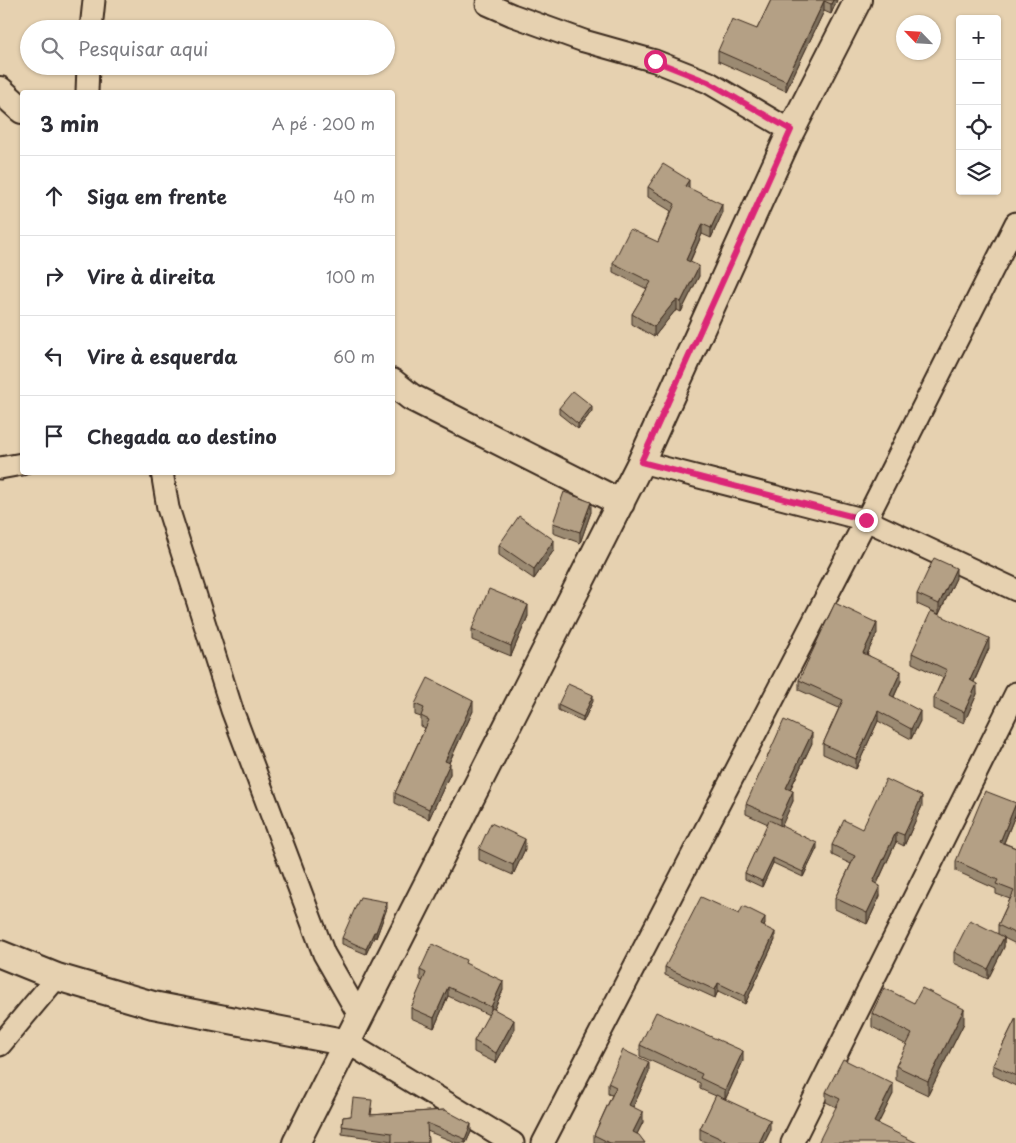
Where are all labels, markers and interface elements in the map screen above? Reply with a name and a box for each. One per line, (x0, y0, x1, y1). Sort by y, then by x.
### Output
north arrow (896, 15, 941, 60)
map controls (956, 15, 1001, 195)
button: + (956, 15, 1001, 60)
search box (20, 20, 395, 75)
icon: search (38, 34, 66, 62)
text: Pesquisar aqui (78, 34, 208, 62)
route start (644, 50, 667, 73)
button: − (956, 60, 1001, 105)
button: locate (956, 105, 1001, 150)
text: 3 min (40, 107, 99, 139)
text: A pé · 200 m (272, 111, 375, 135)
button: layers (956, 150, 1001, 195)
icon: ahead (40, 182, 68, 210)
text: Siga em frente (87, 182, 227, 210)
text: 40 m (333, 184, 375, 208)
icon: right (40, 262, 68, 290)
text: Vire à direita (87, 262, 215, 290)
text: 100 m (326, 264, 375, 288)
icon: left (40, 342, 68, 370)
text: Vire à esquerda (87, 342, 238, 370)
text: 60 m (333, 344, 375, 368)
icon: arrive (40, 422, 68, 450)
text: Chegada ao destino (87, 422, 277, 450)
route end (855, 509, 878, 532)

